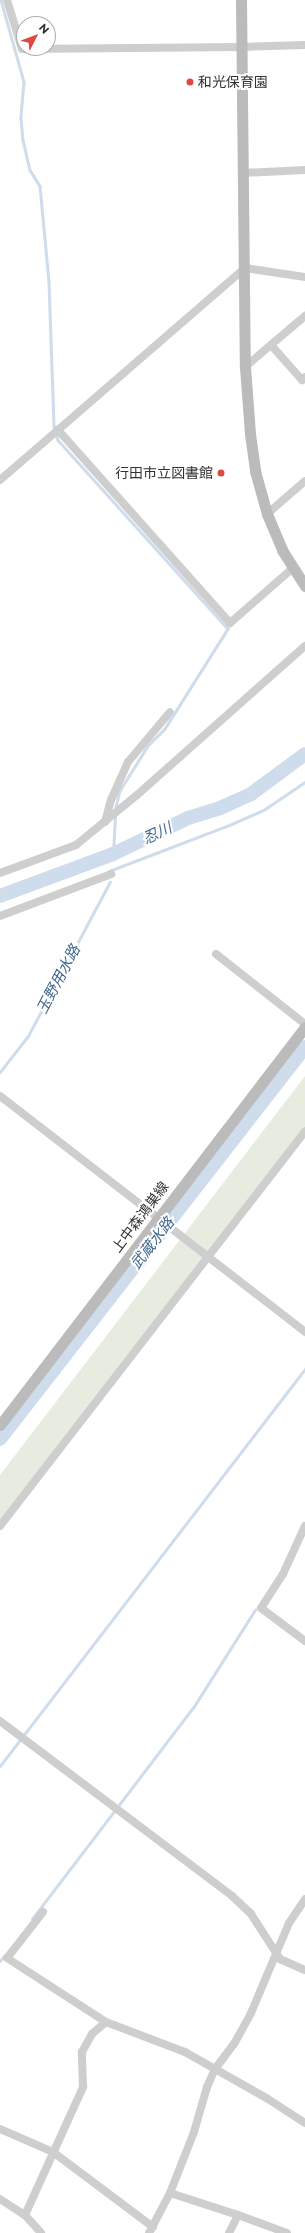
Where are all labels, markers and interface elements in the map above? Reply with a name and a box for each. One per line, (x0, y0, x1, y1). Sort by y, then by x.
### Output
north arrow (16, 16, 56, 56)
text: N (36, 21, 52, 37)
place label: 和光保育園 (198, 74, 268, 90)
marker: 和光保育園 (185, 77, 195, 87)
place label: 行田市立図書館 (115, 465, 213, 481)
marker: 行田市立図書館 (216, 468, 226, 478)
water label: 忍川 (140, 819, 174, 847)
water label: 玉野用水路 (32, 942, 84, 1016)
street label: 上中森鴻巣線 (108, 1178, 172, 1256)
water label: 武蔵水路 (126, 1214, 178, 1272)

